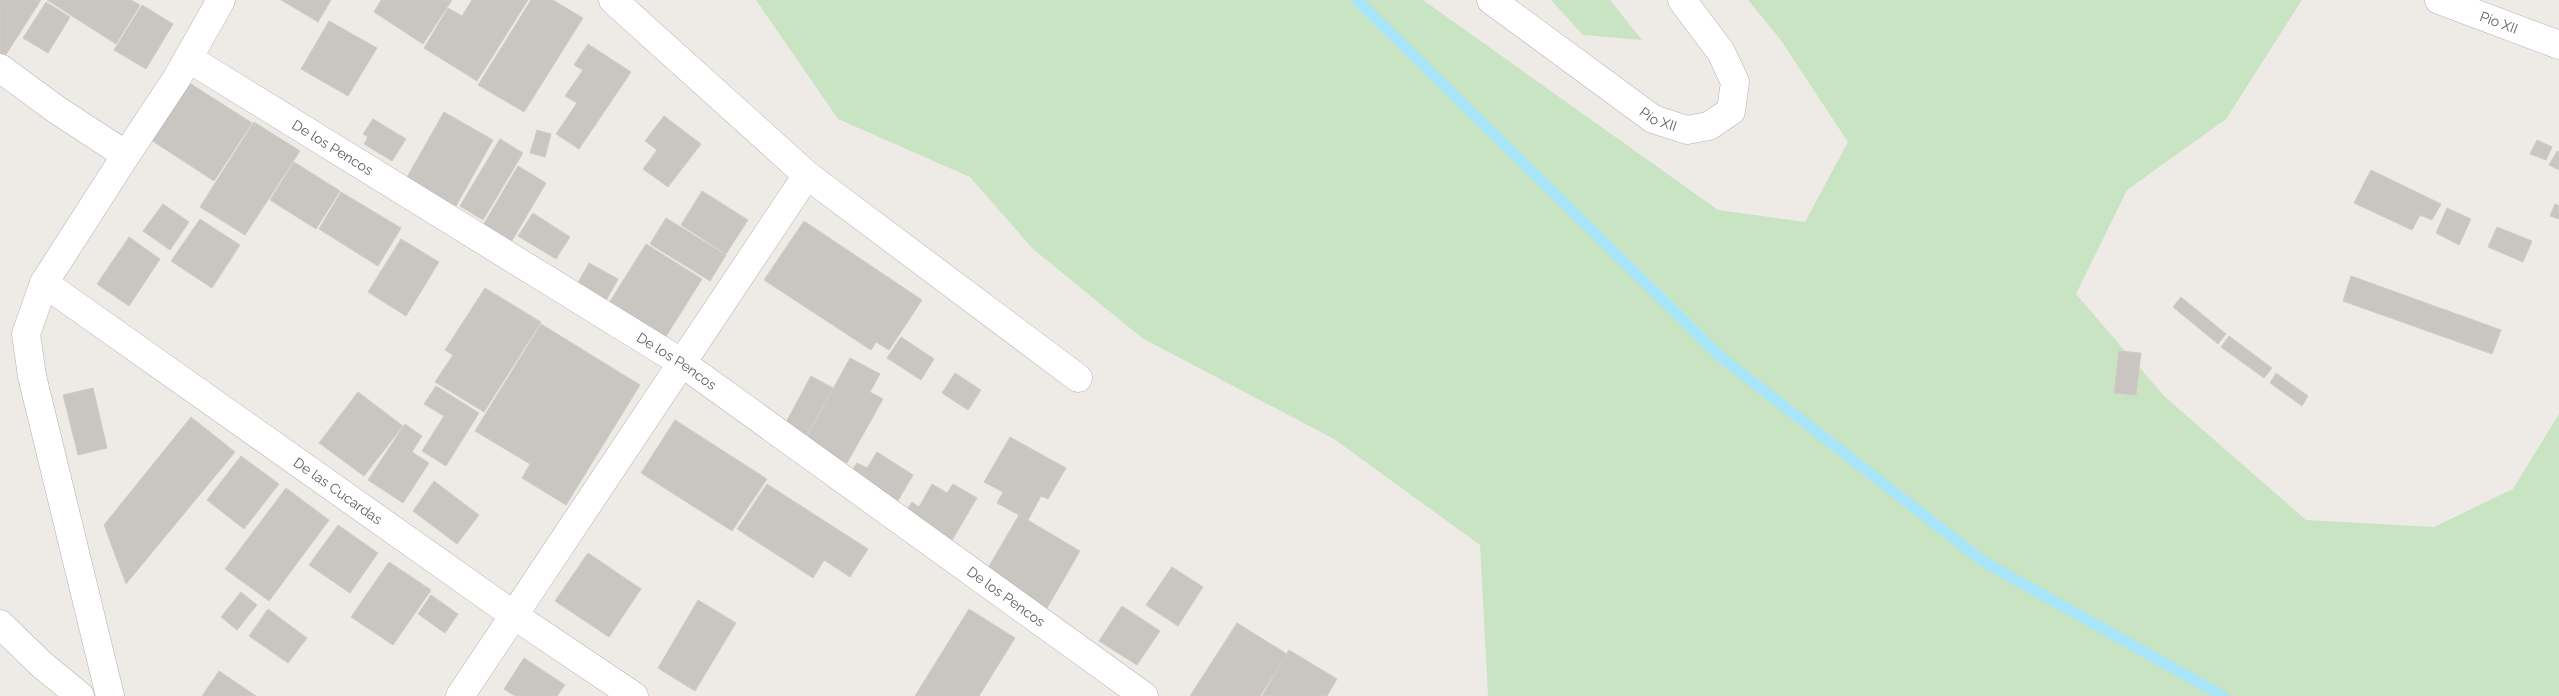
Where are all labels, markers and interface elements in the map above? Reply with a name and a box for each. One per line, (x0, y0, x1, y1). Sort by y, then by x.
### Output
street label: Pío XII (2478, 8, 2520, 37)
street label: Pío XII (1636, 104, 1679, 134)
street label: De los Pencos (289, 116, 376, 178)
street label: De los Pencos (634, 329, 720, 393)
street label: De las Cucardas (291, 454, 386, 528)
street label: De los Pencos (964, 563, 1048, 630)

